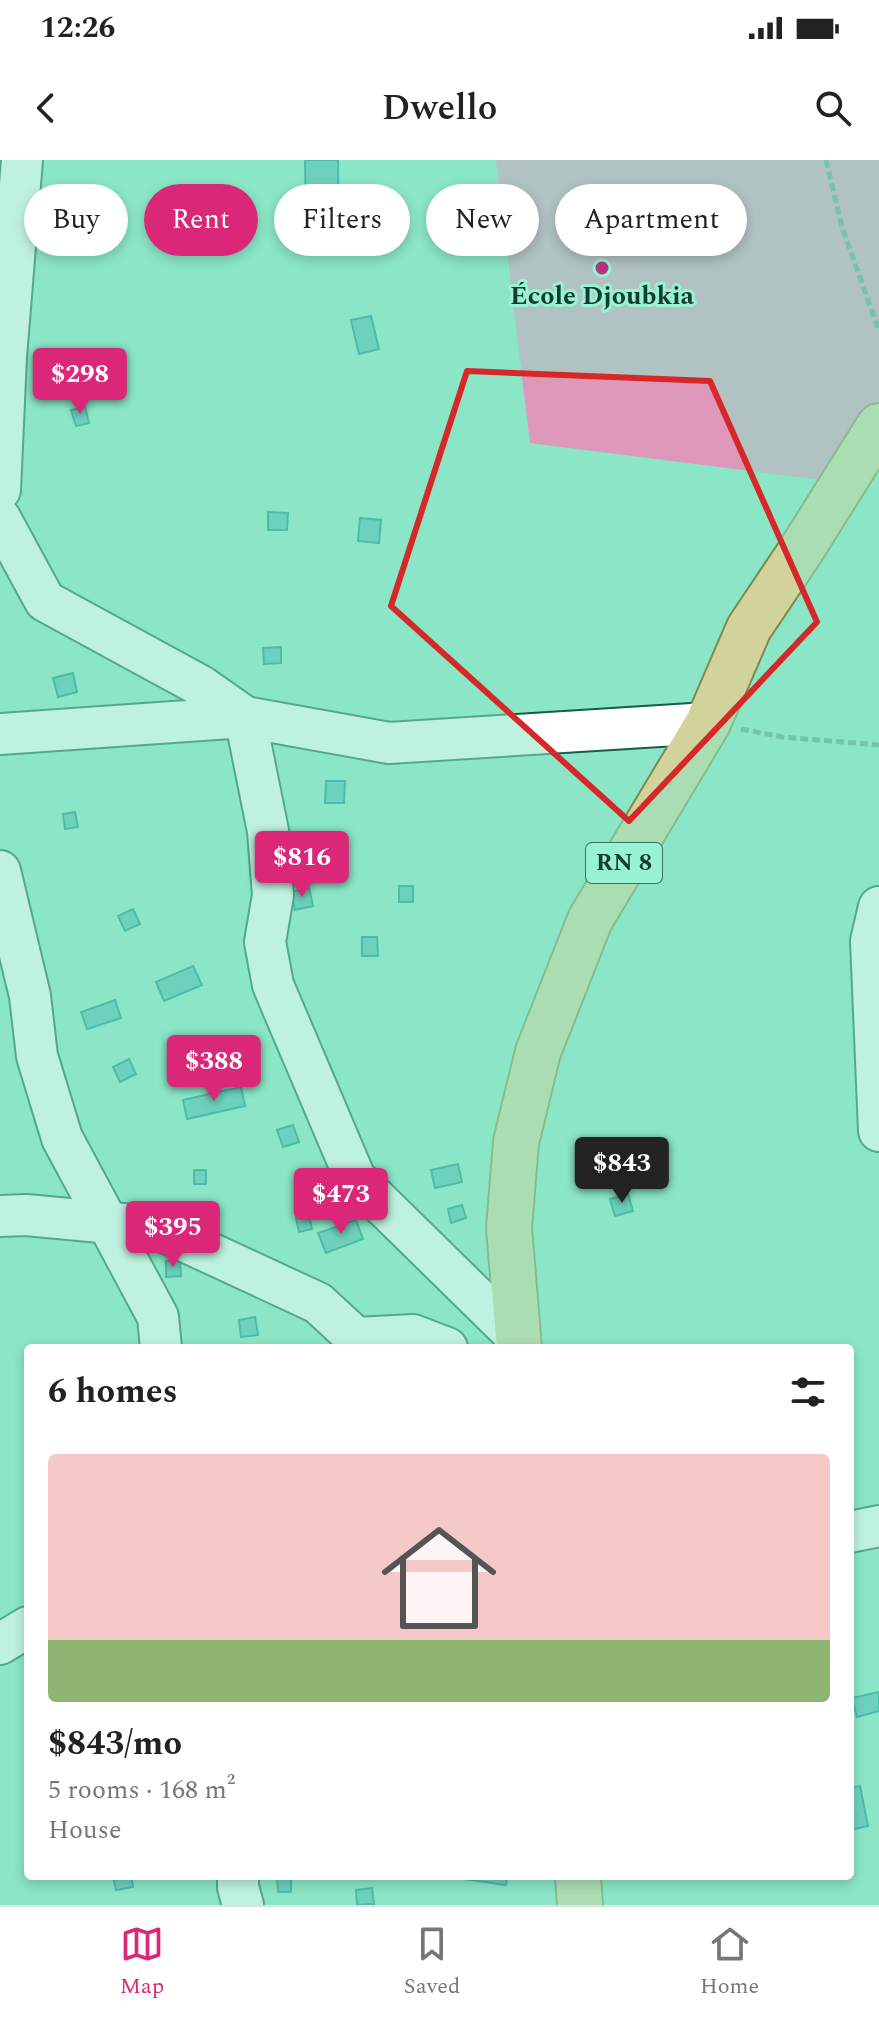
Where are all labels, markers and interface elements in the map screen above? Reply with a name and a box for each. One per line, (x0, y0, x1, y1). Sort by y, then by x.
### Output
text: 12:26 (40, 5, 115, 51)
text: Dwello (382, 81, 497, 136)
icon: back (24, 86, 68, 130)
icon: search (811, 86, 855, 130)
chip: Buy (24, 184, 128, 256)
chip: Rent (144, 184, 258, 256)
chip: Filters (274, 184, 410, 256)
chip: New (426, 184, 539, 256)
chip: Apartment (555, 184, 747, 256)
marker: École Djoubkia (593, 259, 611, 277)
place label: École Djoubkia (510, 276, 695, 316)
pin: $298 (33, 348, 127, 416)
text: $298 (51, 354, 109, 394)
pin: $816 (255, 831, 349, 899)
text: $816 (273, 837, 331, 877)
road number: RN 8 (586, 843, 662, 883)
pin: $388 (167, 1035, 261, 1103)
text: $388 (185, 1041, 243, 1081)
pin: $843 (575, 1137, 669, 1205)
text: $843 (593, 1143, 651, 1183)
pin: $473 (294, 1168, 388, 1236)
text: $473 (312, 1174, 370, 1214)
pin: $395 (126, 1201, 220, 1269)
text: $395 (144, 1207, 202, 1247)
text: 6 homes (48, 1366, 178, 1418)
icon: filters (786, 1370, 830, 1414)
icon: home (367, 1506, 511, 1650)
text: $843/mo (48, 1718, 182, 1770)
text: 5 rooms · 168 m² (48, 1770, 235, 1810)
text: House (48, 1810, 122, 1850)
tab: Map (120, 1922, 164, 2003)
tab: Saved (404, 1922, 460, 2003)
tab: Home (700, 1922, 759, 2003)

